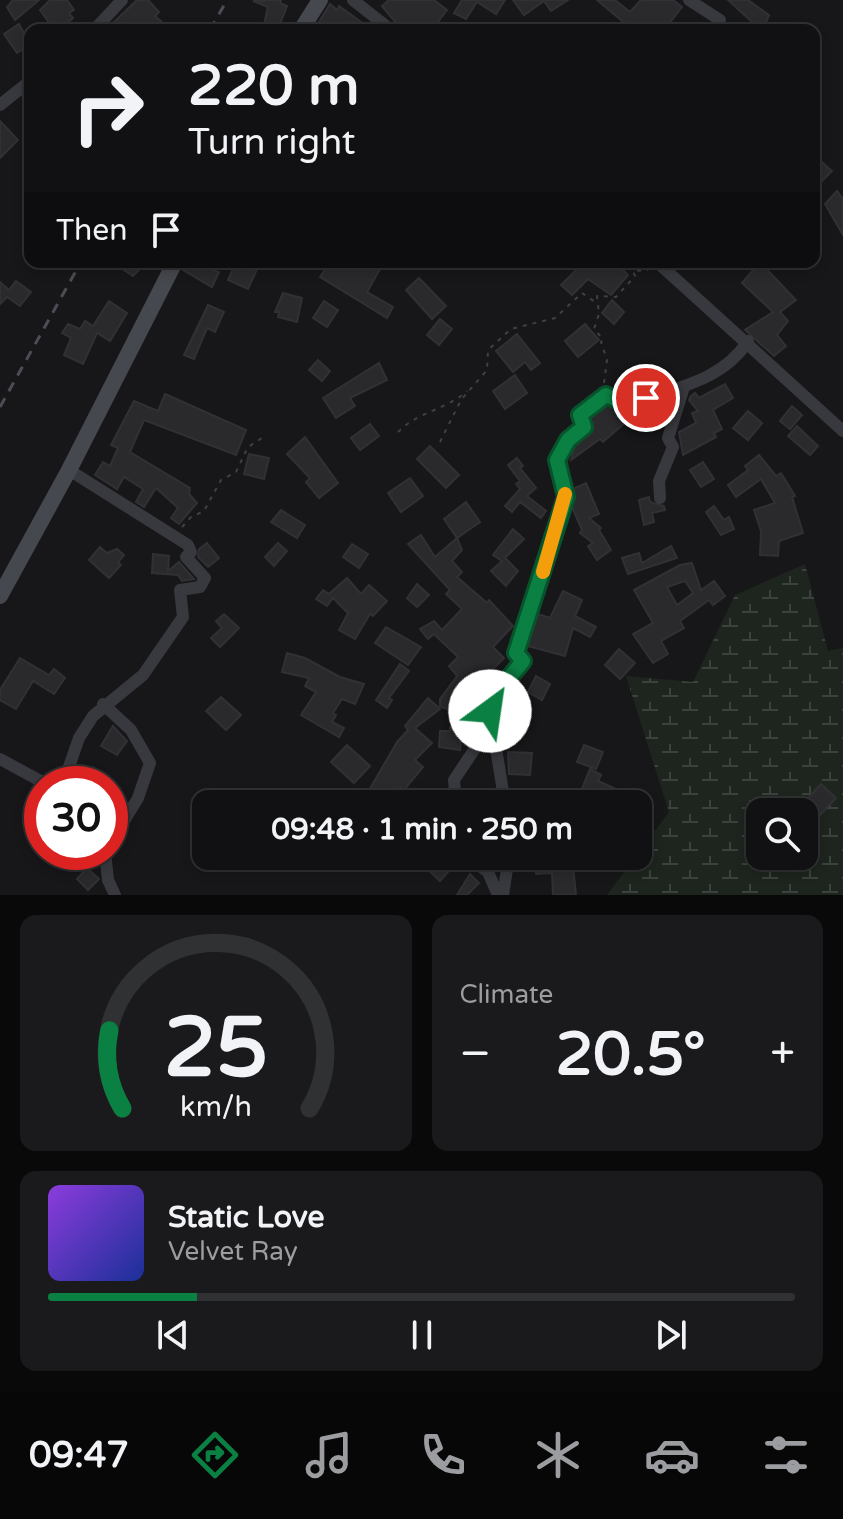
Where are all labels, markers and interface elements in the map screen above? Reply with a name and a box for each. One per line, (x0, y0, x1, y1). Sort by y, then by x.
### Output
text: 220 m (188, 53, 359, 120)
icon: right (56, 56, 160, 160)
text: Turn right (188, 121, 355, 164)
icon: arrive (144, 208, 188, 252)
text: Then (56, 212, 128, 249)
pin (612, 364, 680, 432)
icon: arrive (624, 376, 668, 420)
position arrow (448, 669, 532, 753)
speed limit sign: 30 (24, 766, 128, 870)
map controls (746, 798, 818, 870)
button: search (746, 798, 818, 870)
text: 09:48 · 1 min · 250 m (271, 811, 573, 848)
text: Climate (460, 979, 553, 1010)
text: 25 (164, 999, 268, 1099)
text: 20.5° (555, 1019, 706, 1091)
text: − (460, 1028, 491, 1081)
text: + (770, 1028, 795, 1081)
text: km/h (180, 1090, 252, 1124)
text: Static Love (168, 1199, 324, 1236)
text: Velvet Ray (168, 1236, 298, 1267)
icon: previous (151, 1313, 195, 1357)
icon: pause (400, 1313, 444, 1357)
icon: next (649, 1313, 693, 1357)
icon: directions (187, 1427, 243, 1483)
icon: music (301, 1427, 357, 1483)
icon: phone (415, 1427, 471, 1483)
icon: climate (530, 1427, 586, 1483)
icon: car (644, 1427, 700, 1483)
icon: filters (758, 1427, 814, 1483)
text: 09:47 (29, 1434, 129, 1477)

